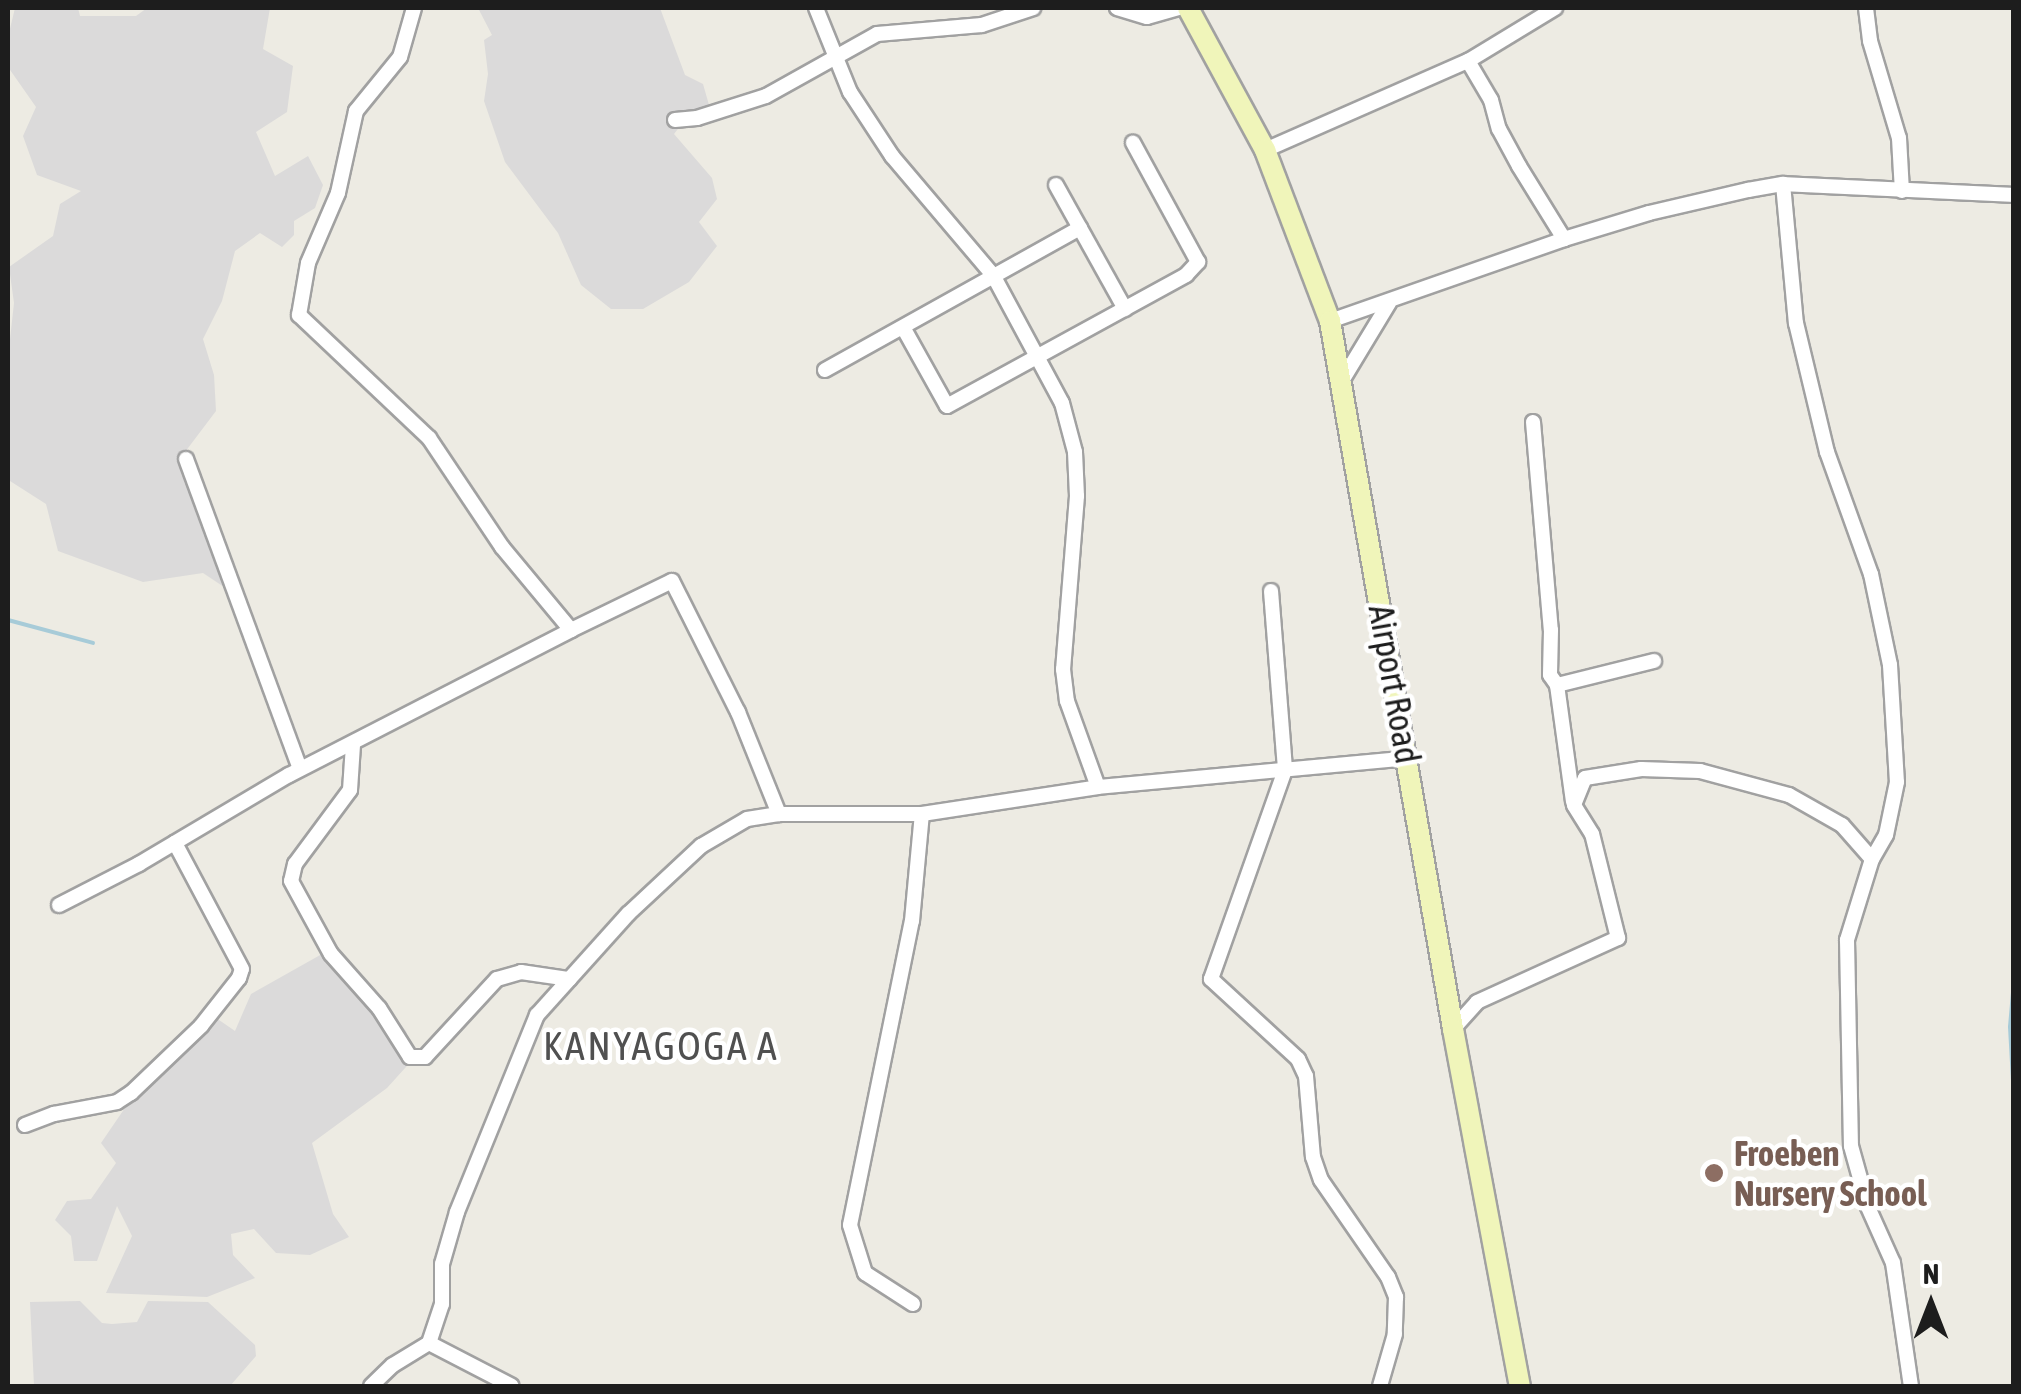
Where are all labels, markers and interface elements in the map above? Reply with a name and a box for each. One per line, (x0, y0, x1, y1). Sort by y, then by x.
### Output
street label: Airport Road (1360, 601, 1430, 767)
district label: KANYAGOGA A (543, 1022, 779, 1070)
place label: Froeben Nursery School (1734, 1132, 1926, 1214)
marker: Froeben Nursery School (1703, 1162, 1725, 1184)
north arrow (1881, 1254, 1981, 1354)
text: N (1923, 1258, 1939, 1290)

